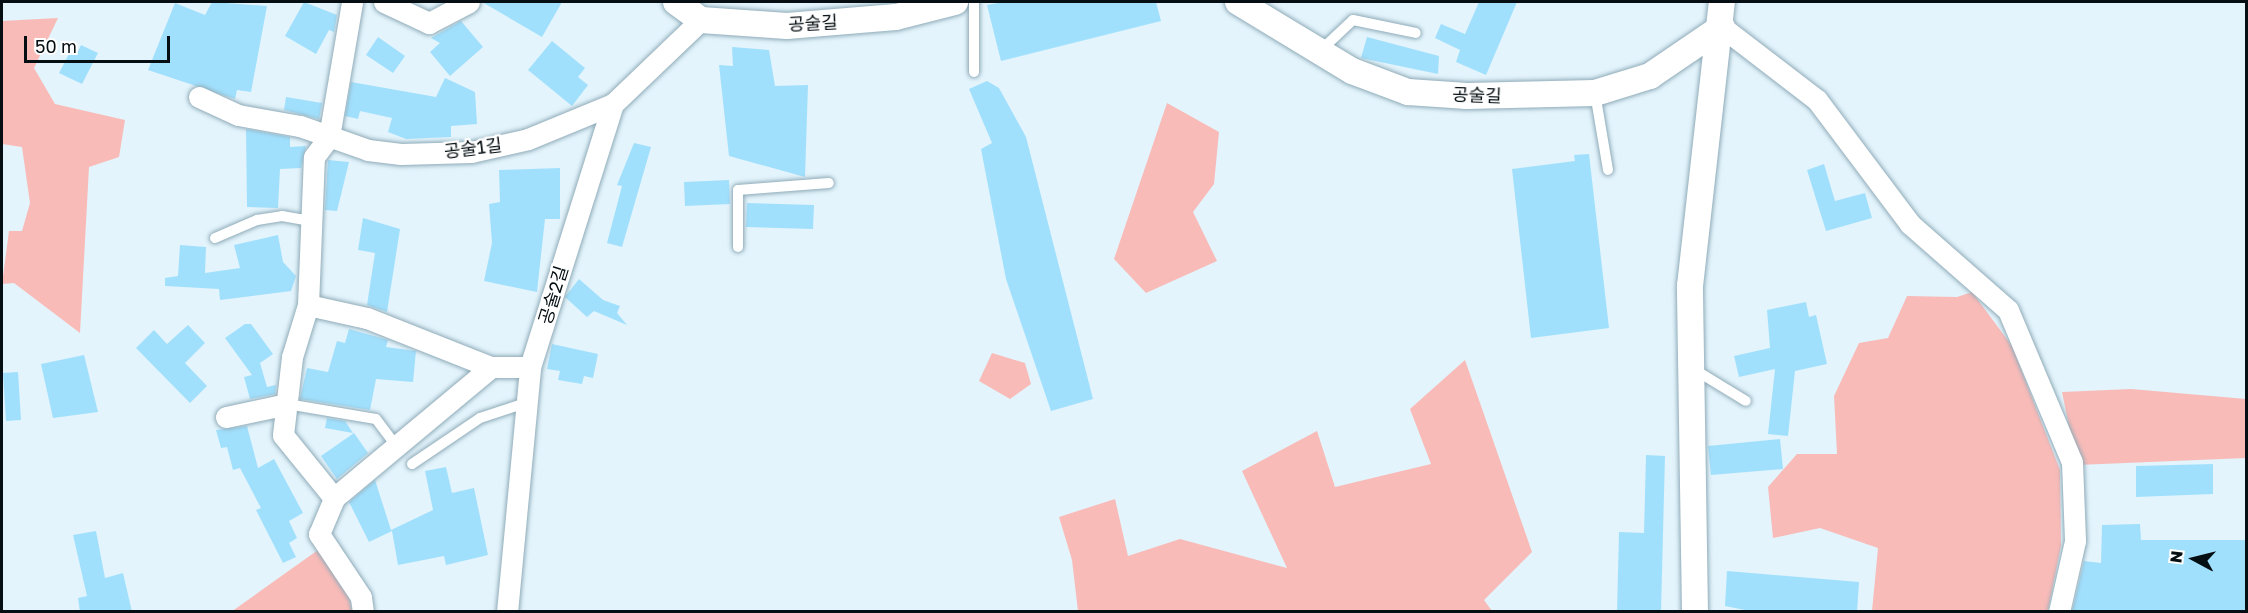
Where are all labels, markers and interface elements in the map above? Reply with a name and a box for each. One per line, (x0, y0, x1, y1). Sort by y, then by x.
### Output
street label: 공술길 (788, 11, 838, 35)
scale bar (27, 24, 172, 62)
text: 50 m (35, 35, 77, 57)
street label: 공술길 (1452, 83, 1502, 107)
street label: 공술1길 (443, 134, 503, 162)
street label: 공술2길 (534, 263, 572, 327)
north arrow (2164, 529, 2224, 589)
text: N (2165, 550, 2187, 564)

